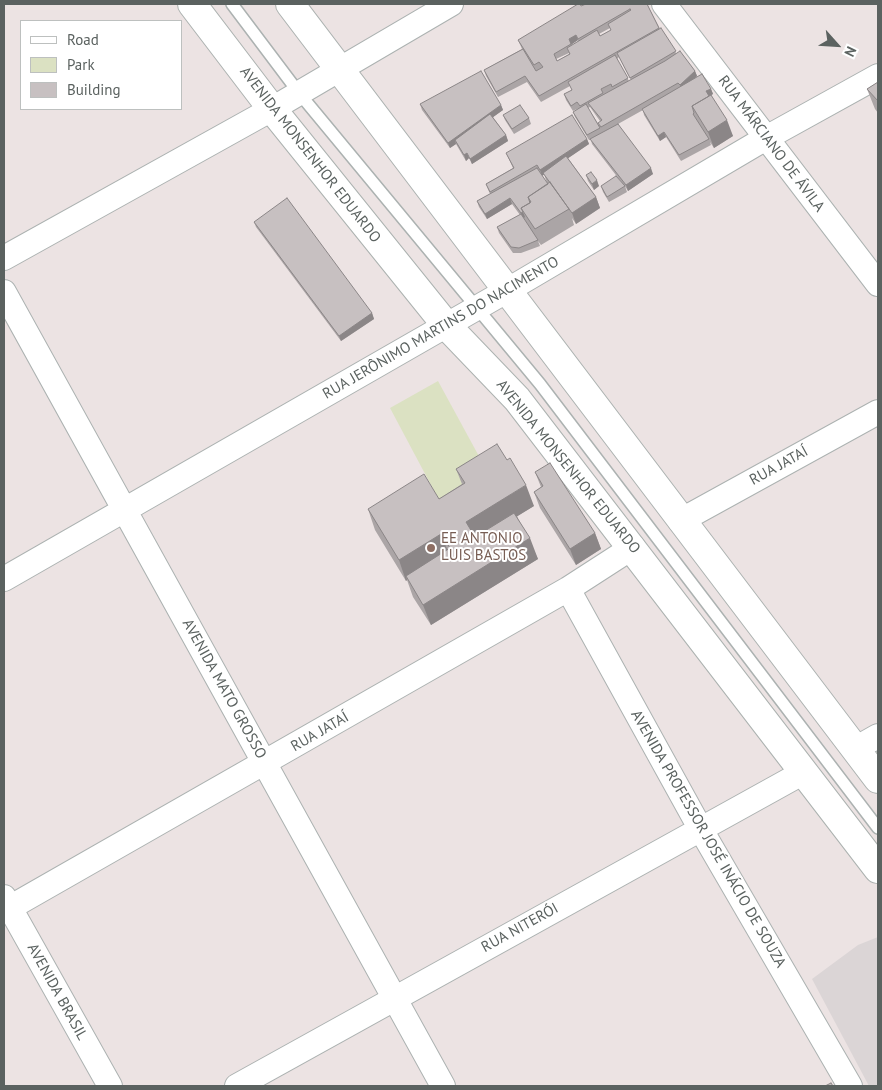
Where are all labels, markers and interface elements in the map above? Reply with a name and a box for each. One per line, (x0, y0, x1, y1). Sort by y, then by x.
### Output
legend (20, 20, 182, 110)
north arrow (812, 20, 862, 70)
text: Road (67, 30, 99, 49)
text: N (840, 43, 861, 60)
text: Park (67, 55, 95, 74)
street label: AVENIDA MONSENHOR EDUARDO (236, 63, 384, 247)
street label: RUA MÁRCIANO DE ÁVILA (714, 72, 828, 216)
text: Building (67, 80, 121, 99)
street label: RUA JERÔNIMO MARTINS DO NACIMENTO (320, 253, 562, 403)
street label: AVENIDA MONSENHOR EDUARDO (492, 377, 644, 557)
street label: RUA JATAÍ (747, 443, 811, 489)
place label: EE ANTONIO LUIS BASTOS (441, 530, 526, 565)
marker: EE ANTONIO LUIS BASTOS (425, 542, 437, 554)
street label: AVENIDA MATO GROSSO (178, 616, 270, 762)
street label: AVENIDA PROFESSOR JOSÉ INÁCIO DE SOUZA (627, 707, 789, 971)
street label: RUA JATAÍ (288, 708, 352, 756)
street label: RUA NITERÓI (478, 899, 562, 957)
street label: AVENIDA BRASIL (23, 941, 91, 1043)

